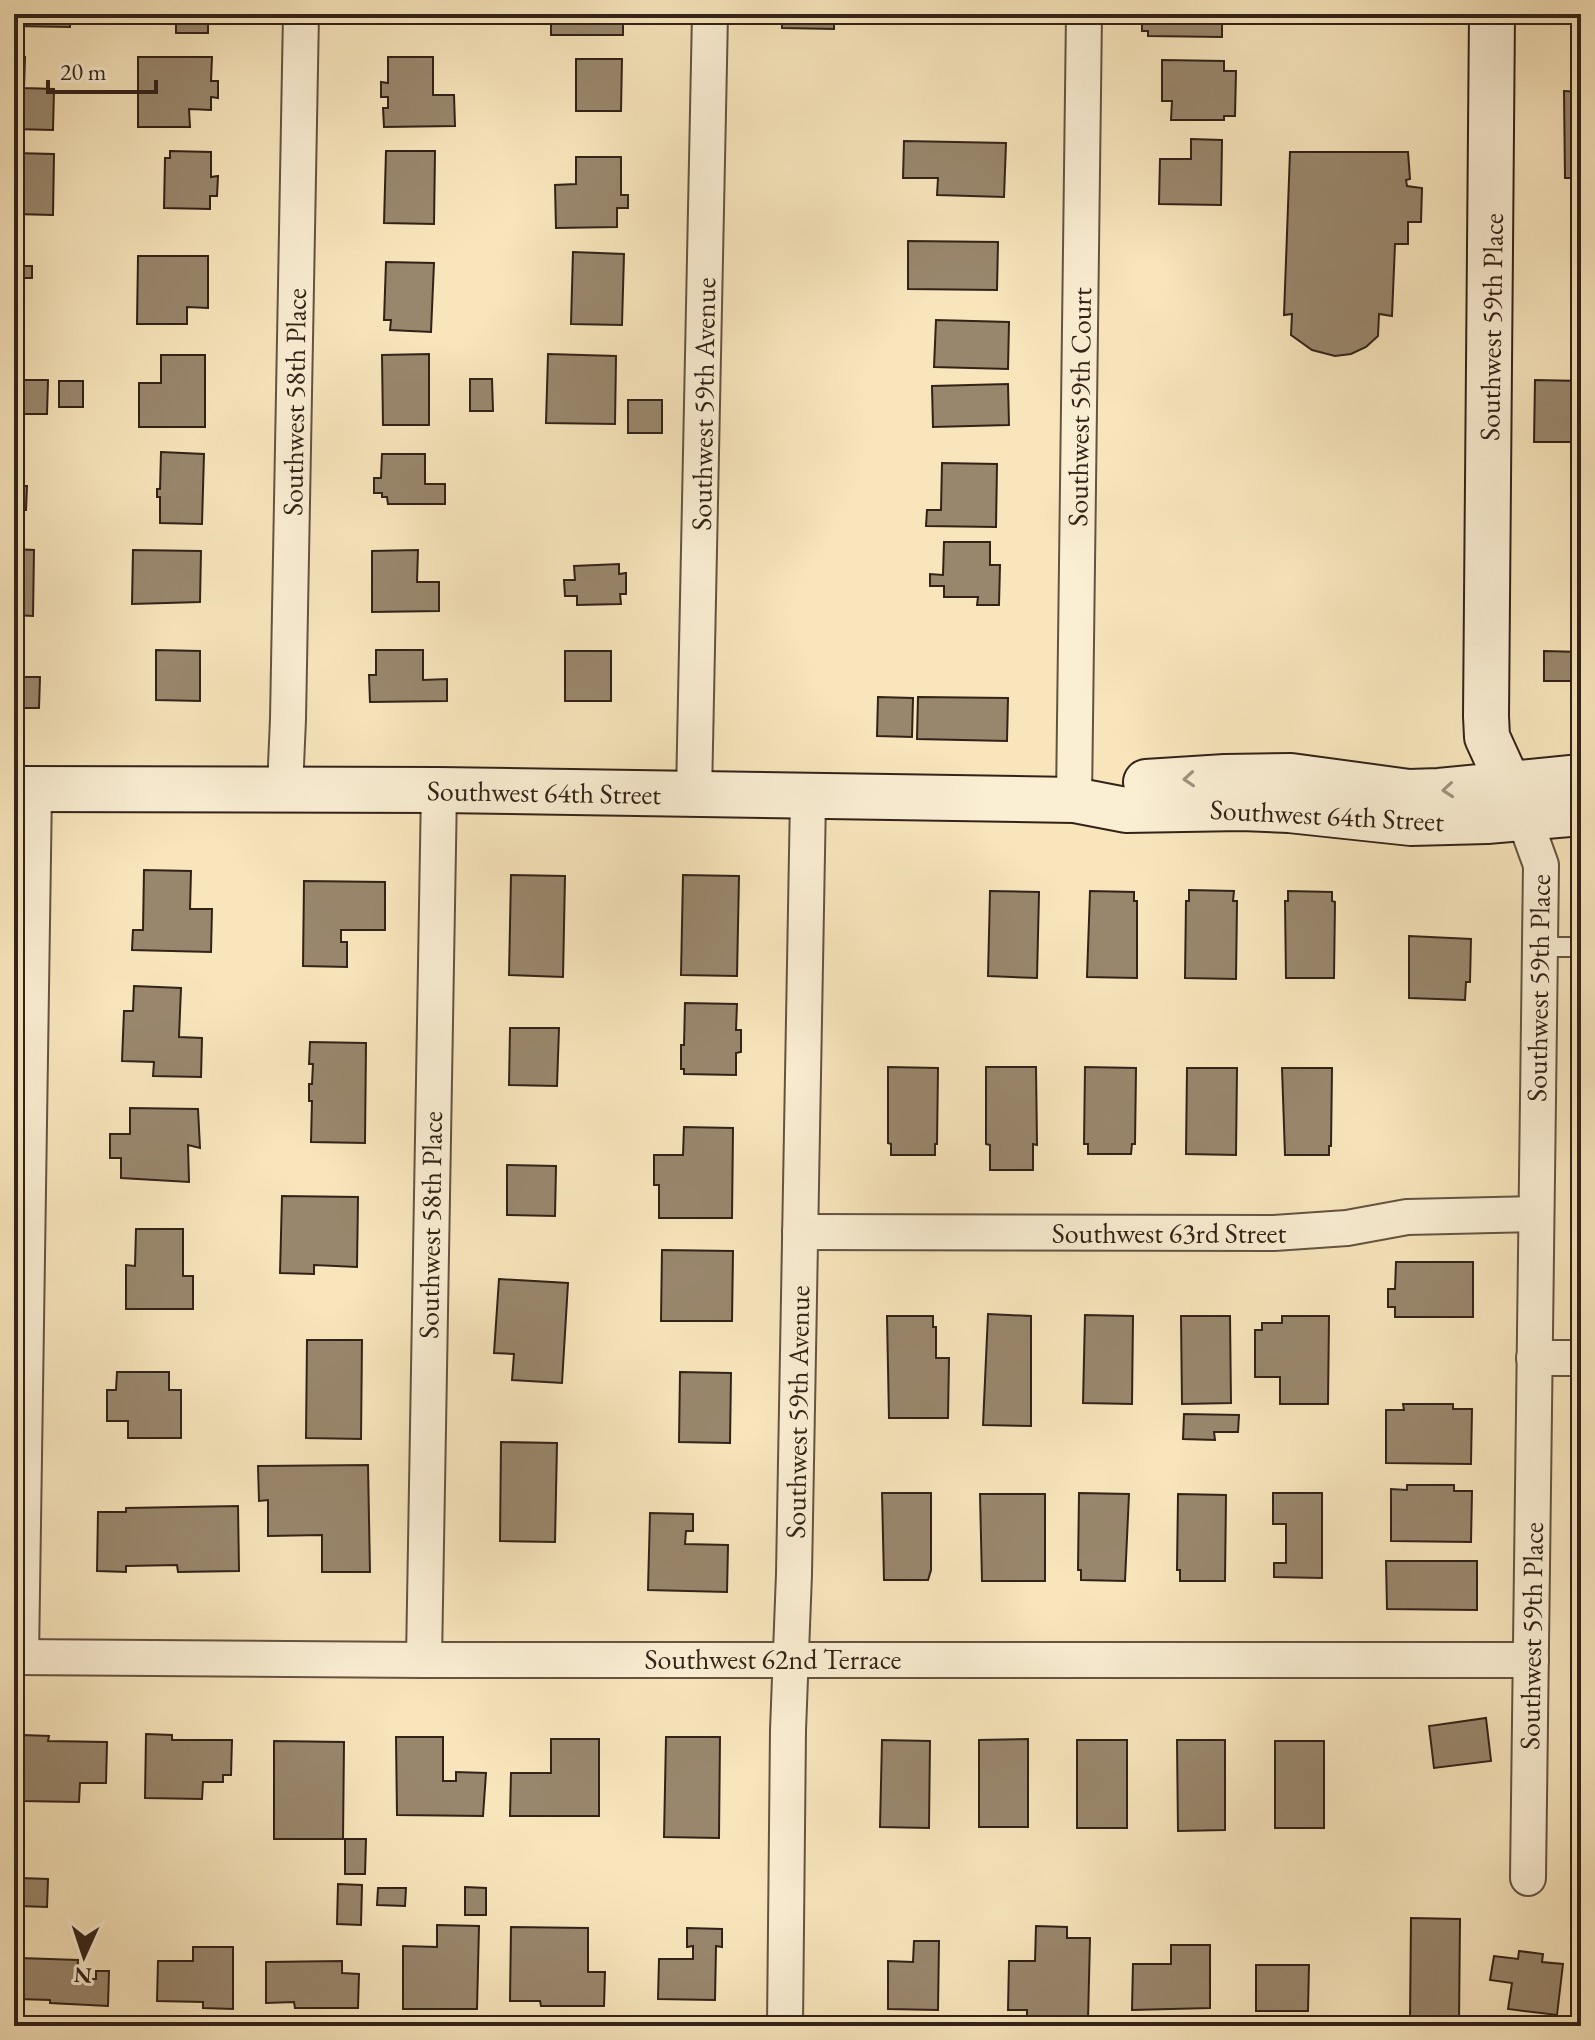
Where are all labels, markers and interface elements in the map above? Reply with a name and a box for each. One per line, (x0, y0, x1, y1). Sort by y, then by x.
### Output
scale bar (48, 44, 156, 94)
text: 20 m (60, 56, 107, 87)
street label: Southwest 59th Place (1471, 213, 1511, 441)
street label: Southwest 59th Avenue (683, 277, 723, 531)
street label: Southwest 59th Court (1059, 287, 1099, 527)
street label: Southwest 58th Place (274, 288, 314, 516)
one-way arrow (1182, 770, 1195, 787)
street label: Southwest 64th Street (427, 772, 662, 812)
one-way arrow (1441, 781, 1454, 798)
street label: Southwest 64th Street (1209, 791, 1445, 839)
street label: Southwest 59th Place (1518, 874, 1558, 1102)
street label: Southwest 58th Place (410, 1111, 450, 1339)
street label: Southwest 63rd Street (1052, 1215, 1286, 1251)
street label: Southwest 59th Avenue (777, 1285, 817, 1539)
street label: Southwest 59th Place (1511, 1522, 1551, 1750)
street label: Southwest 62nd Terrace (645, 1641, 901, 1677)
north arrow (44, 1916, 124, 1996)
text: N (73, 1961, 93, 1990)

